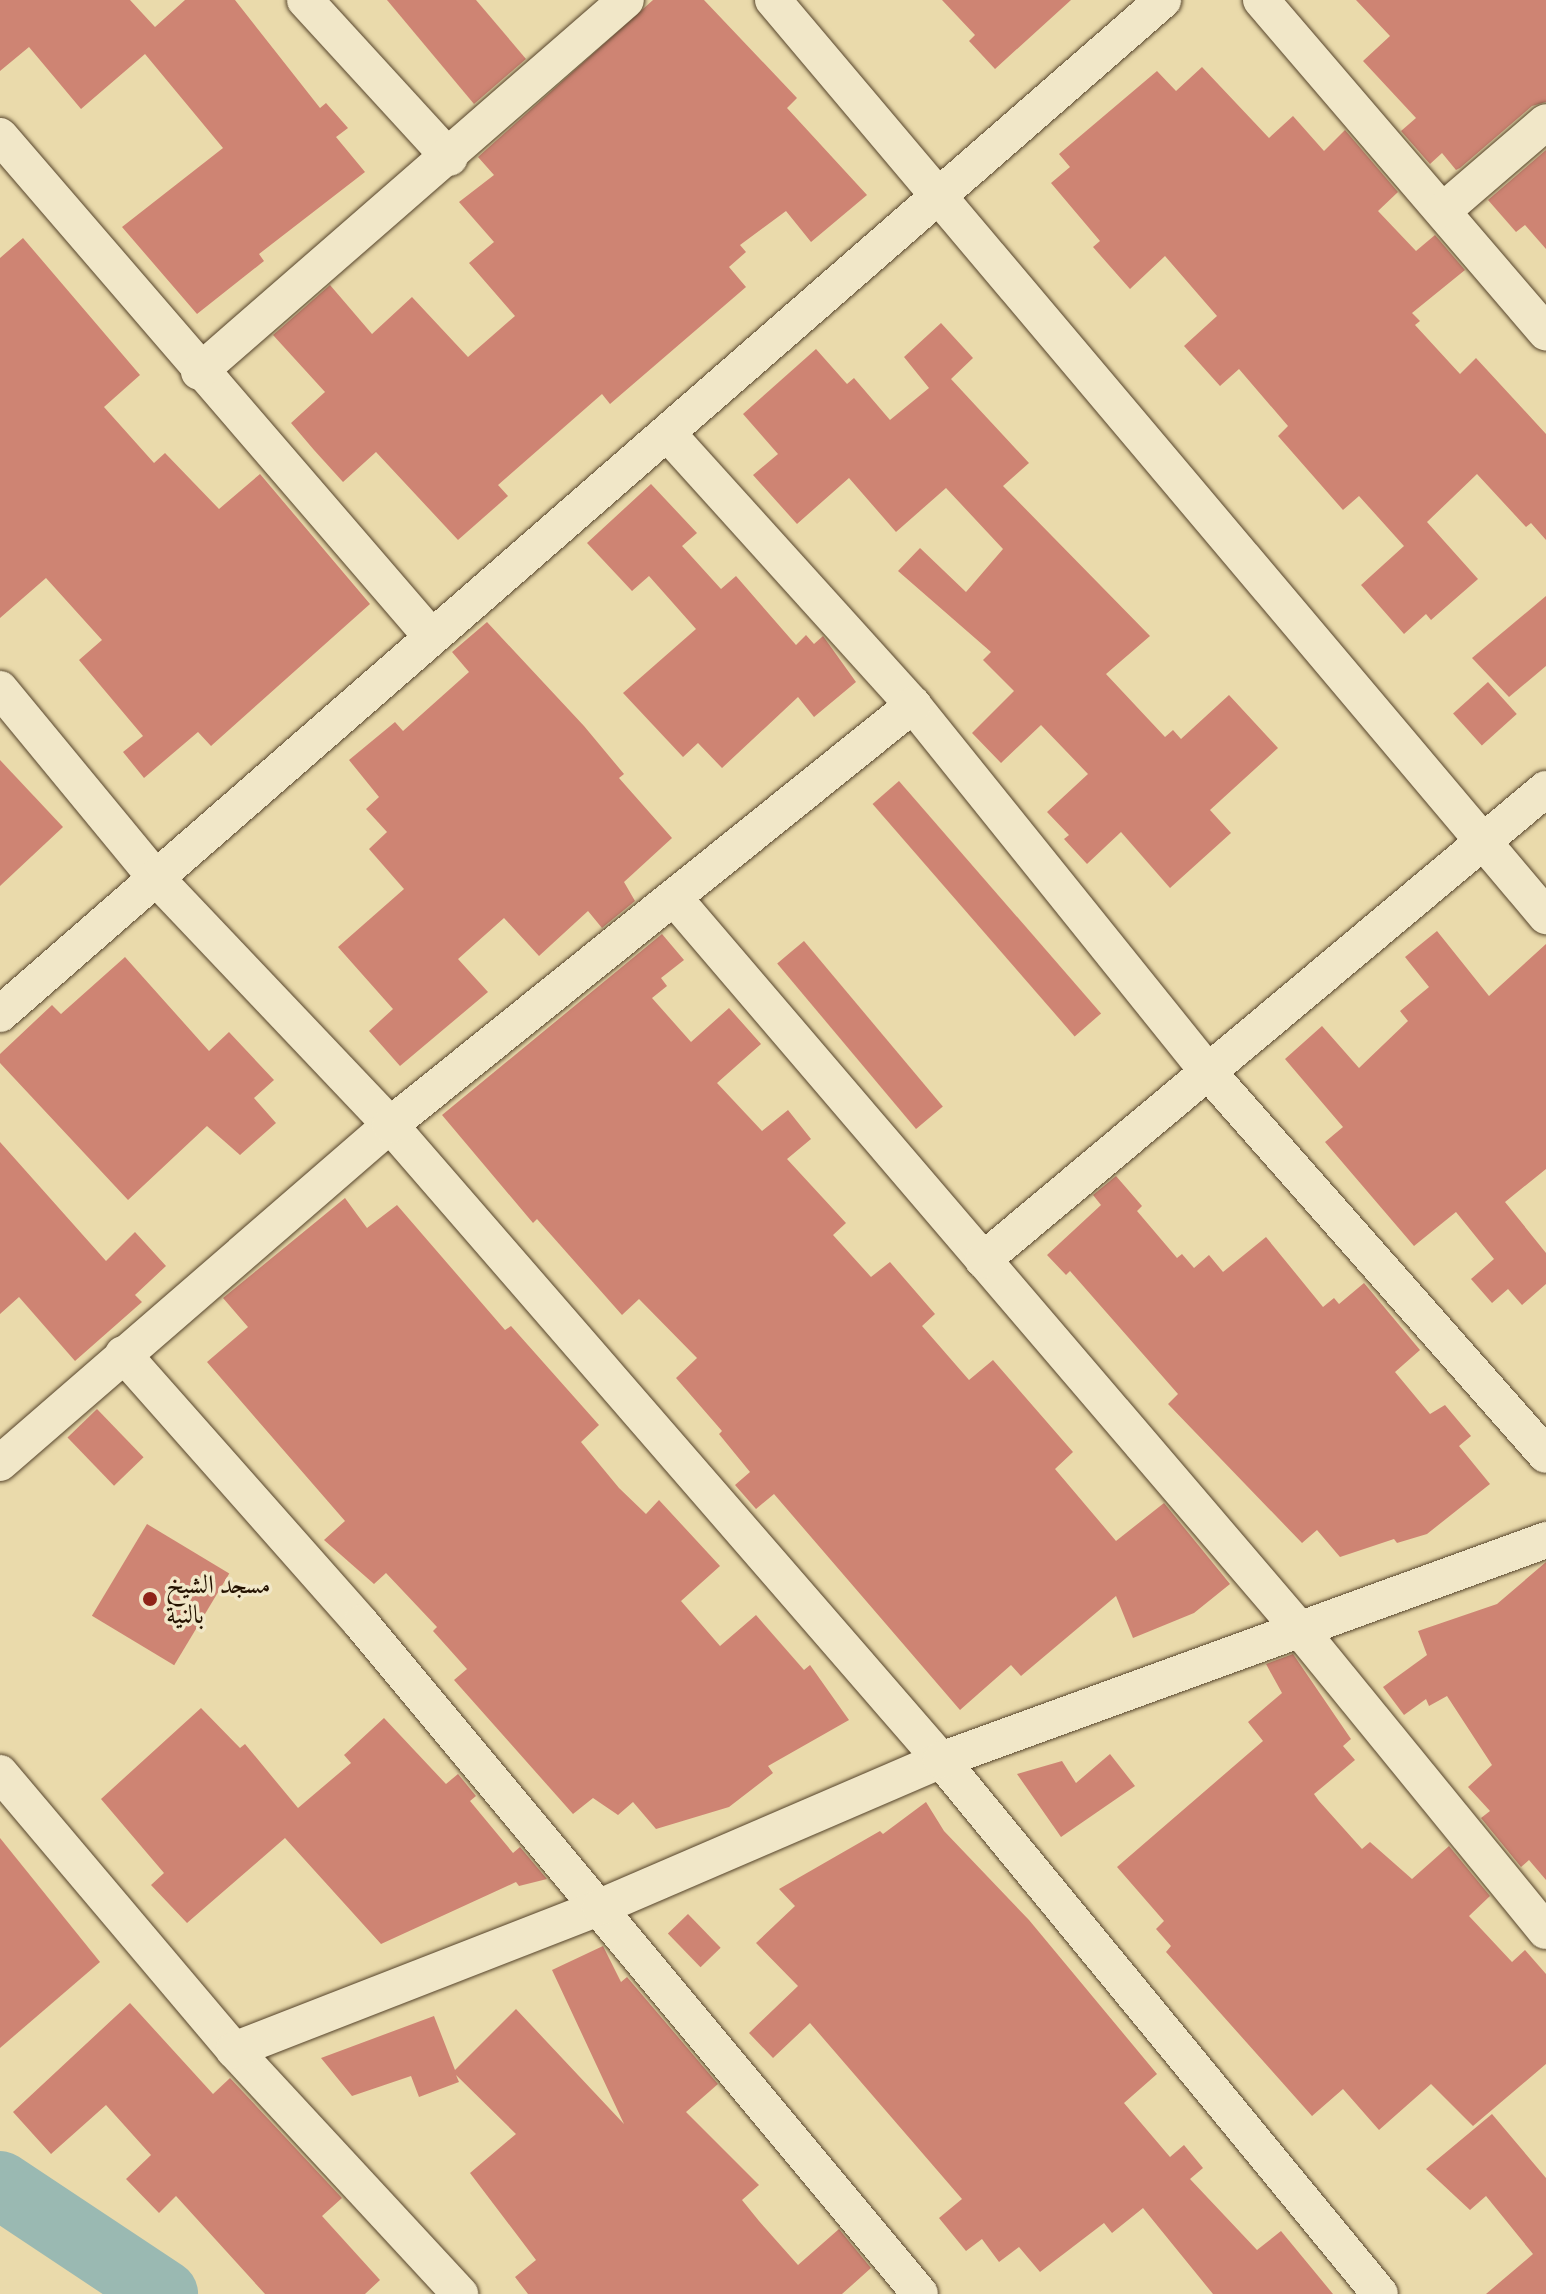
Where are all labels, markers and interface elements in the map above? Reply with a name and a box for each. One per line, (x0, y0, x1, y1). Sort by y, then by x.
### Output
place label: مسجد الشيخ بالنية (166, 1568, 271, 1630)
marker: مسجد الشيخ بالنية (141, 1590, 159, 1608)

